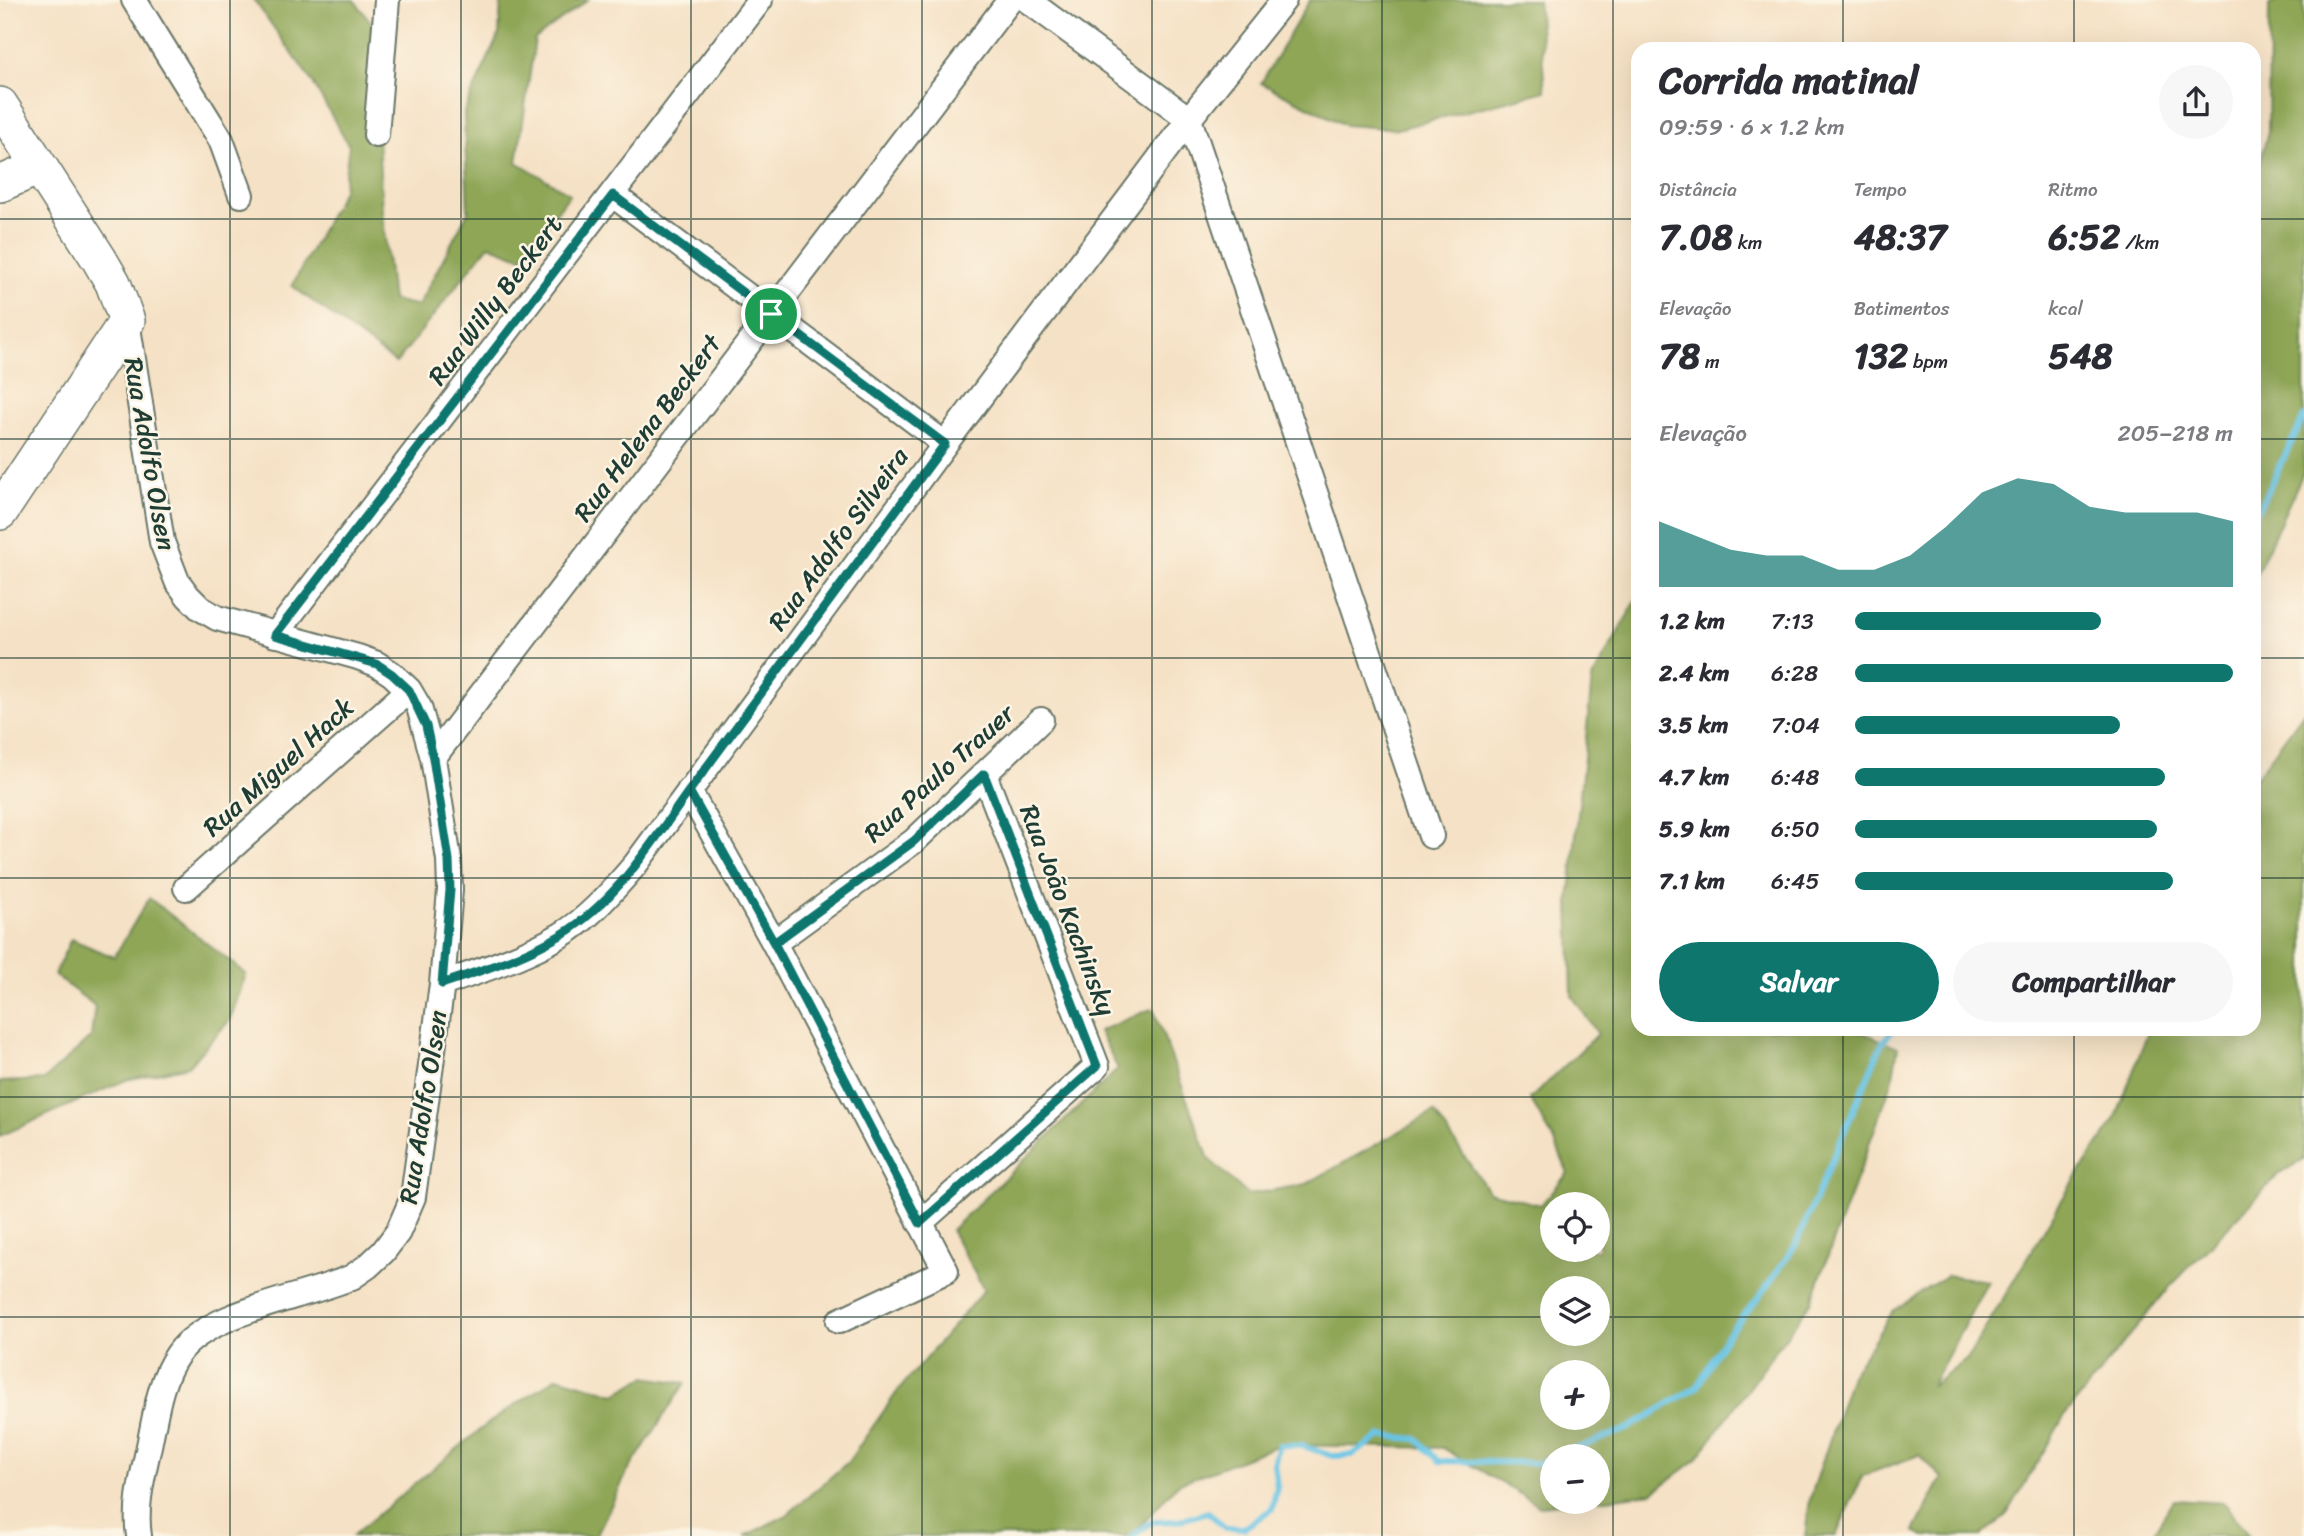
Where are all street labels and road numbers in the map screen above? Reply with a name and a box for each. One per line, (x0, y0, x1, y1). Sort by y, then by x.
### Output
street label: Rua Willy Beckert (415, 205, 575, 395)
street label: Rua Helena Beckert (561, 323, 734, 532)
street label: Rua Adolfo Olsen (110, 354, 190, 554)
street label: Rua Adolfo Silveira (755, 436, 921, 641)
street label: Rua Miguel Hack (191, 686, 365, 848)
street label: Rua Paulo Trauer (852, 691, 1026, 854)
street label: Rua João Kachinsky (1007, 798, 1130, 1023)
street label: Rua Adolfo Olsen (385, 1007, 461, 1207)

